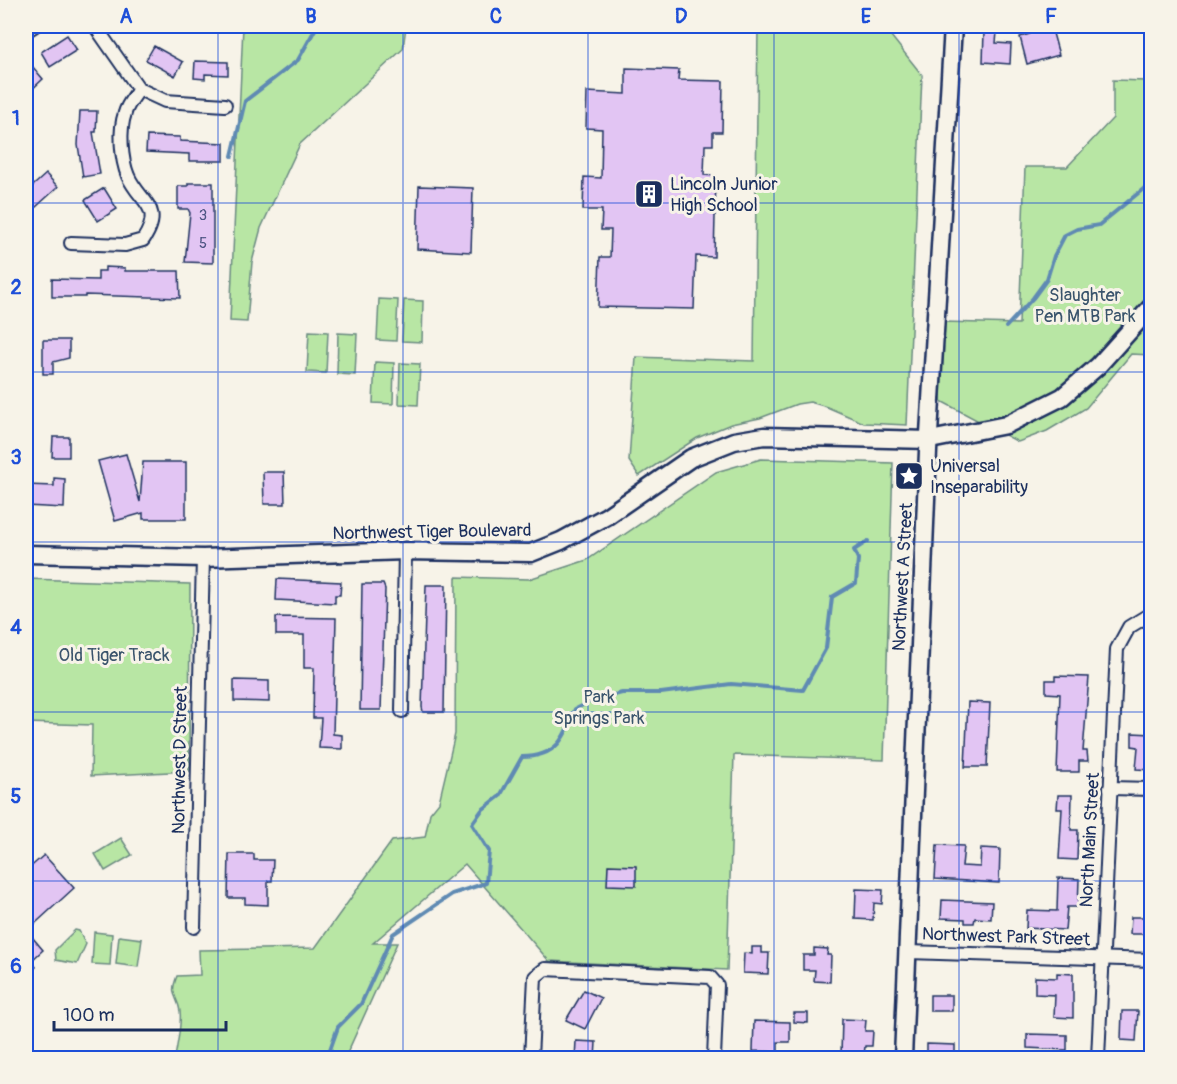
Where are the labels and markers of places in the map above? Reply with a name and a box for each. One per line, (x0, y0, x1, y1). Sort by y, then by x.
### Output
place label: Lincoln Junior High School (670, 173, 778, 217)
building icon: Lincoln Junior High School (633, 178, 665, 210)
place label: Universal Inseparability (930, 455, 1028, 499)
place icon: Universal Inseparability (893, 460, 925, 492)

